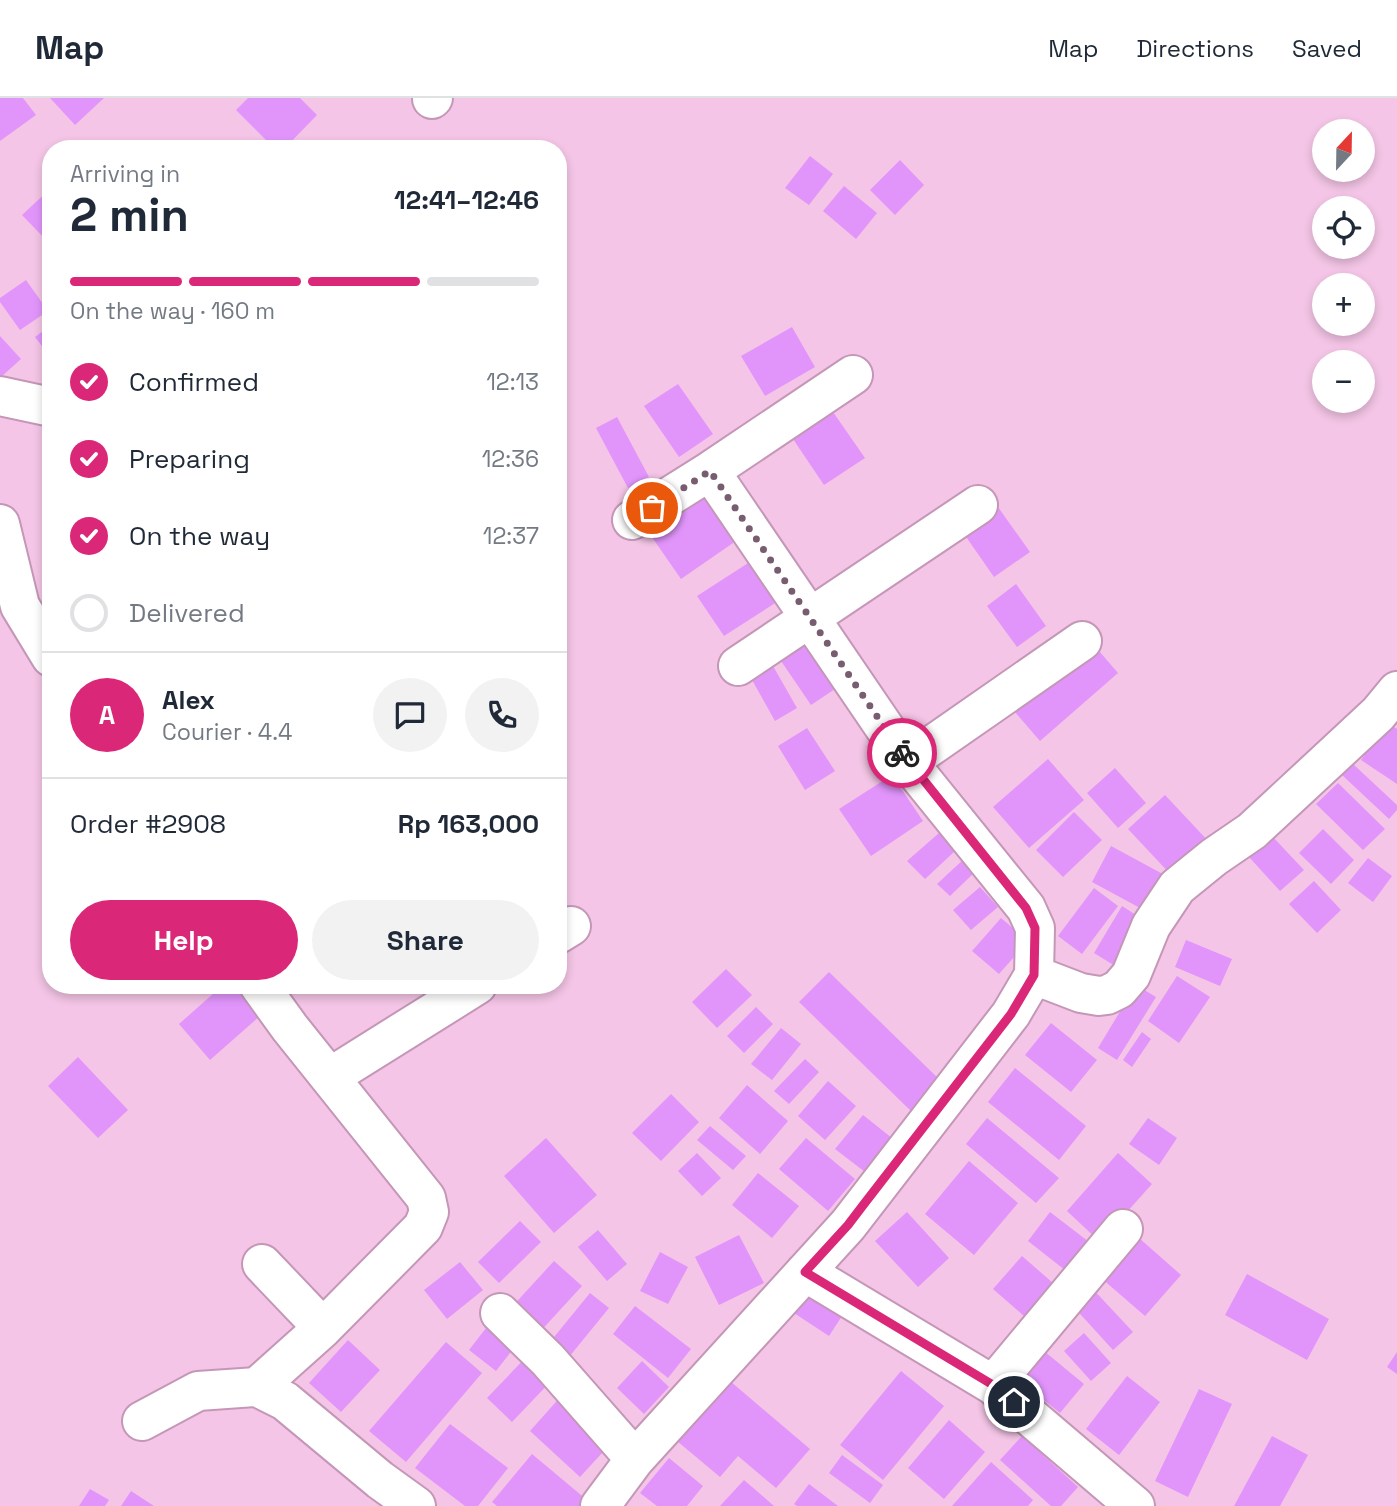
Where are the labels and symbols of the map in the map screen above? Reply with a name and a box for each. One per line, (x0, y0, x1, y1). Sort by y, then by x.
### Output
north arrow (1312, 119, 1376, 182)
pin (622, 478, 682, 538)
courier (867, 718, 937, 788)
pin (984, 1372, 1044, 1432)

